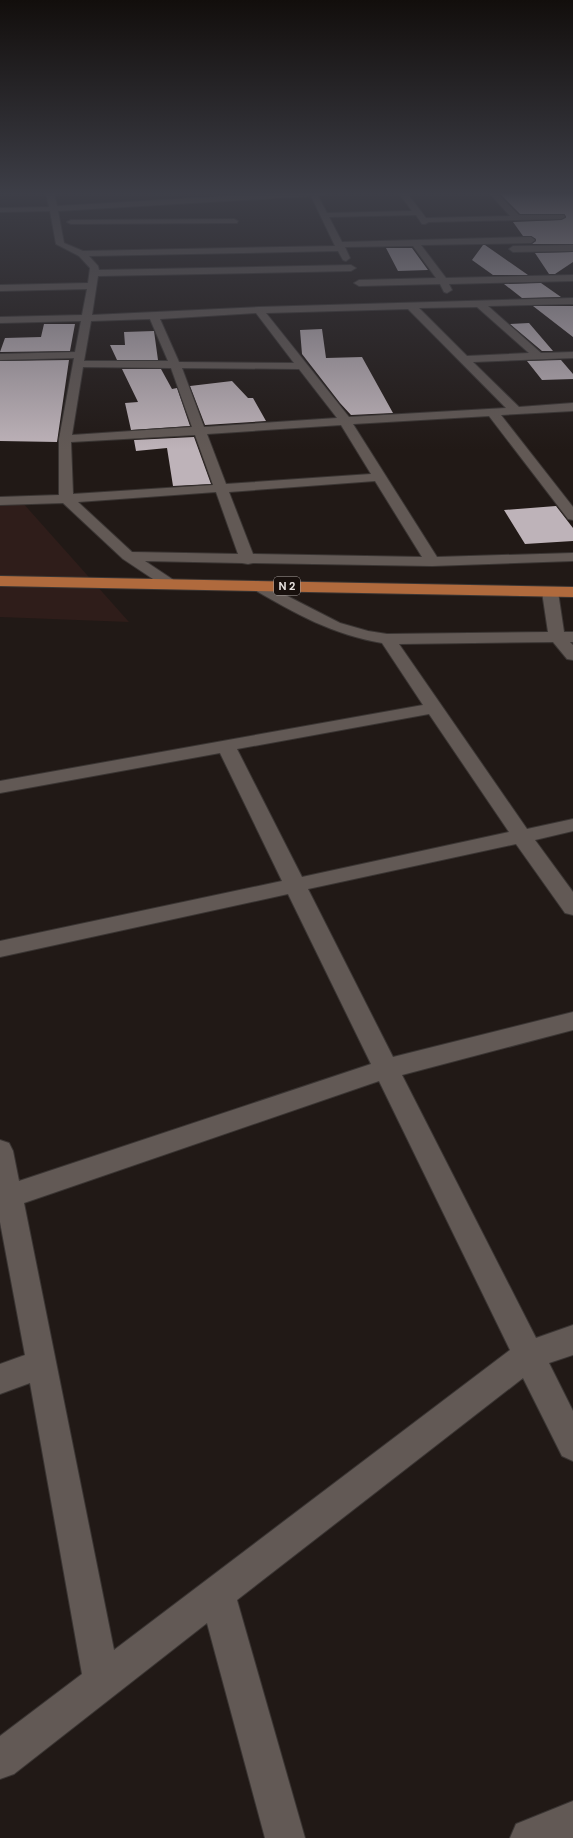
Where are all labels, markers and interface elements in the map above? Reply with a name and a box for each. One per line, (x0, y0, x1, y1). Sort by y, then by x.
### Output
road number: N 2 (274, 577, 300, 595)

